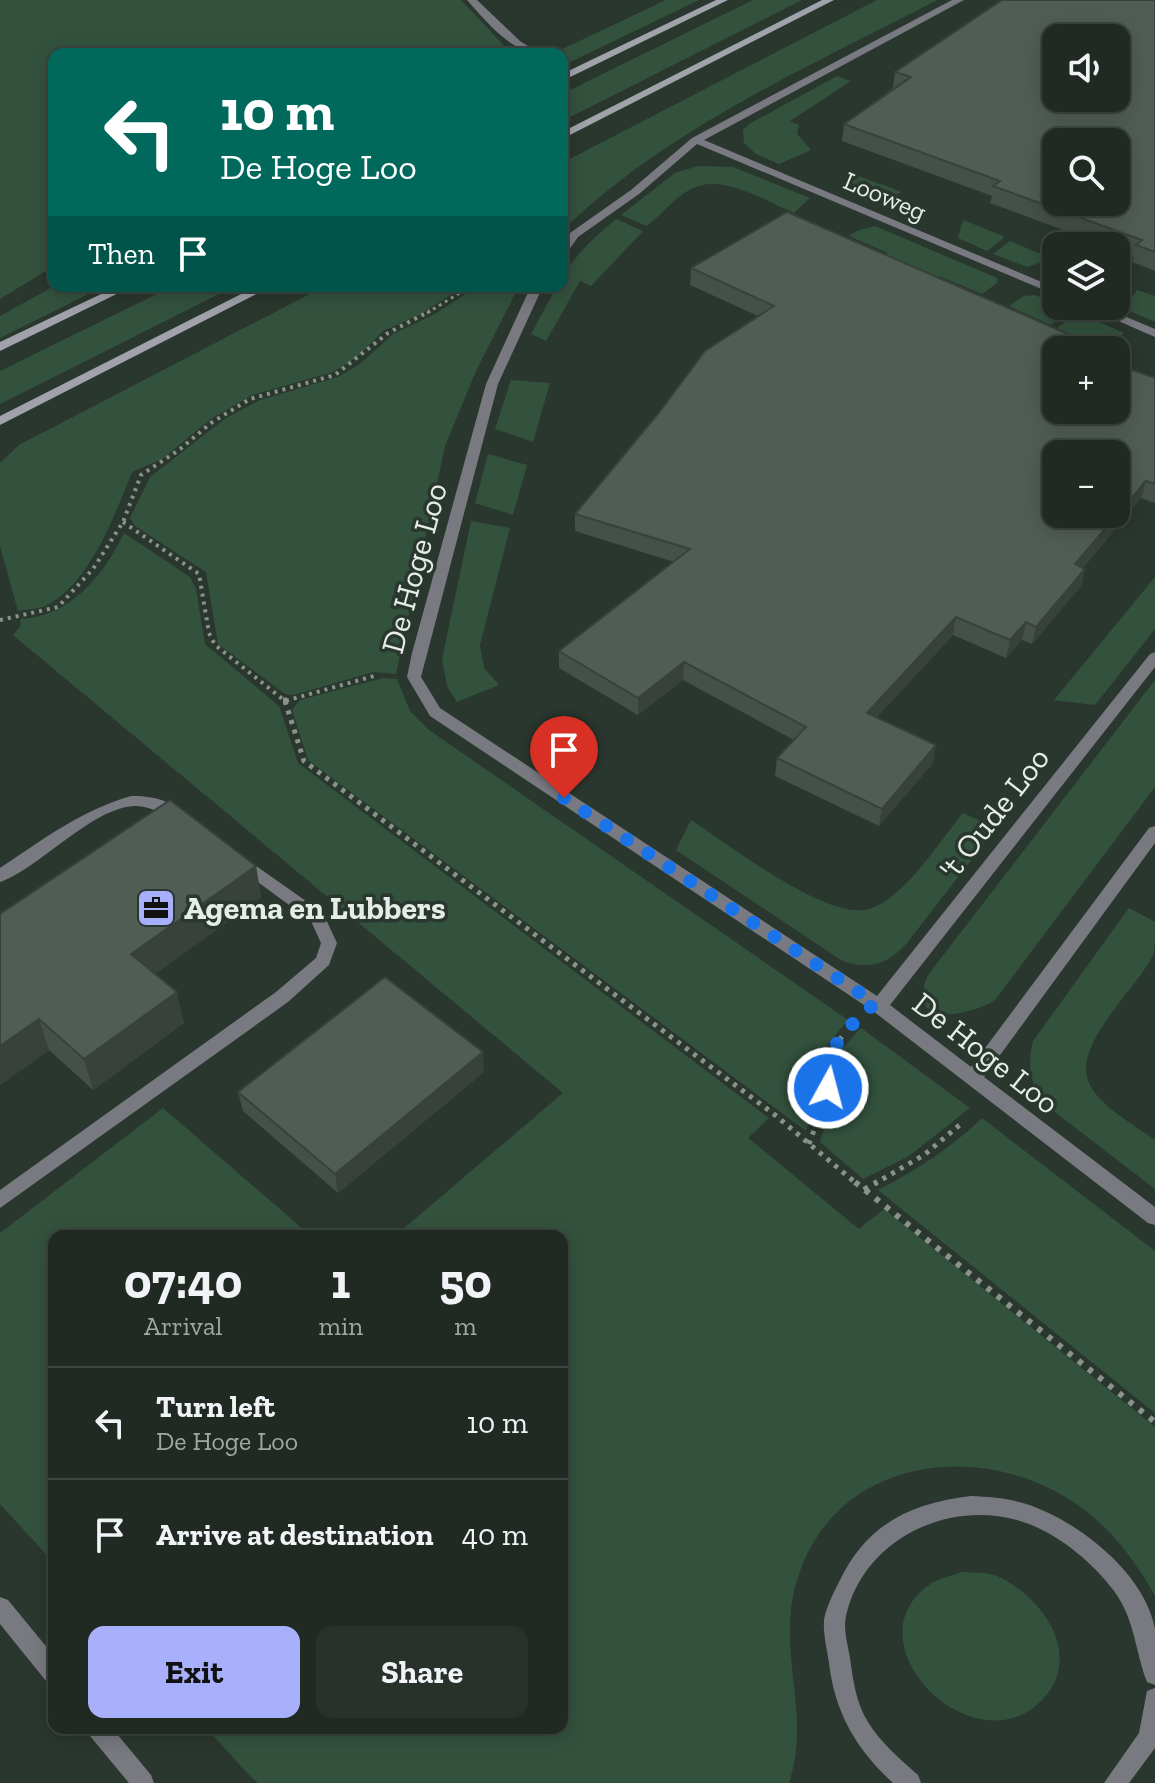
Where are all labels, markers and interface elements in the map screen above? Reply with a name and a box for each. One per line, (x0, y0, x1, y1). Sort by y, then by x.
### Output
map controls (1042, 24, 1130, 528)
button: sound (1042, 24, 1130, 112)
text: 10 m (220, 77, 334, 144)
icon: left (88, 80, 192, 184)
button: search (1042, 128, 1130, 216)
text: De Hoge Loo (220, 145, 417, 188)
street label: Looweg (839, 164, 931, 228)
icon: arrive (171, 232, 215, 276)
button: layers (1042, 232, 1130, 320)
text: Then (88, 236, 155, 272)
button: + (1042, 336, 1130, 424)
button: − (1042, 440, 1130, 528)
street label: De Hoge Loo (373, 479, 455, 657)
pin (530, 716, 598, 798)
icon: arrive (542, 728, 586, 772)
street label: 't Oude Loo (931, 740, 1057, 886)
office icon: Agema en Lubbers (135, 887, 177, 929)
place label: Agema en Lubbers (184, 889, 446, 927)
street label: De Hoge Loo (905, 984, 1067, 1122)
position arrow (786, 1046, 870, 1130)
text: 07:40 (124, 1253, 242, 1310)
text: 1 (331, 1253, 351, 1310)
text: 50 (439, 1253, 492, 1310)
text: Arrival (144, 1310, 222, 1342)
text: min (318, 1310, 363, 1342)
text: m (454, 1310, 477, 1342)
text: Turn left (156, 1389, 275, 1425)
icon: left (88, 1401, 132, 1445)
text: 10 m (466, 1405, 528, 1441)
text: De Hoge Loo (156, 1425, 298, 1457)
icon: arrive (88, 1513, 132, 1557)
text: Arrive at destination (156, 1517, 433, 1553)
text: 40 m (462, 1517, 528, 1553)
button: Exit (88, 1626, 300, 1718)
button: Share (316, 1626, 528, 1718)

